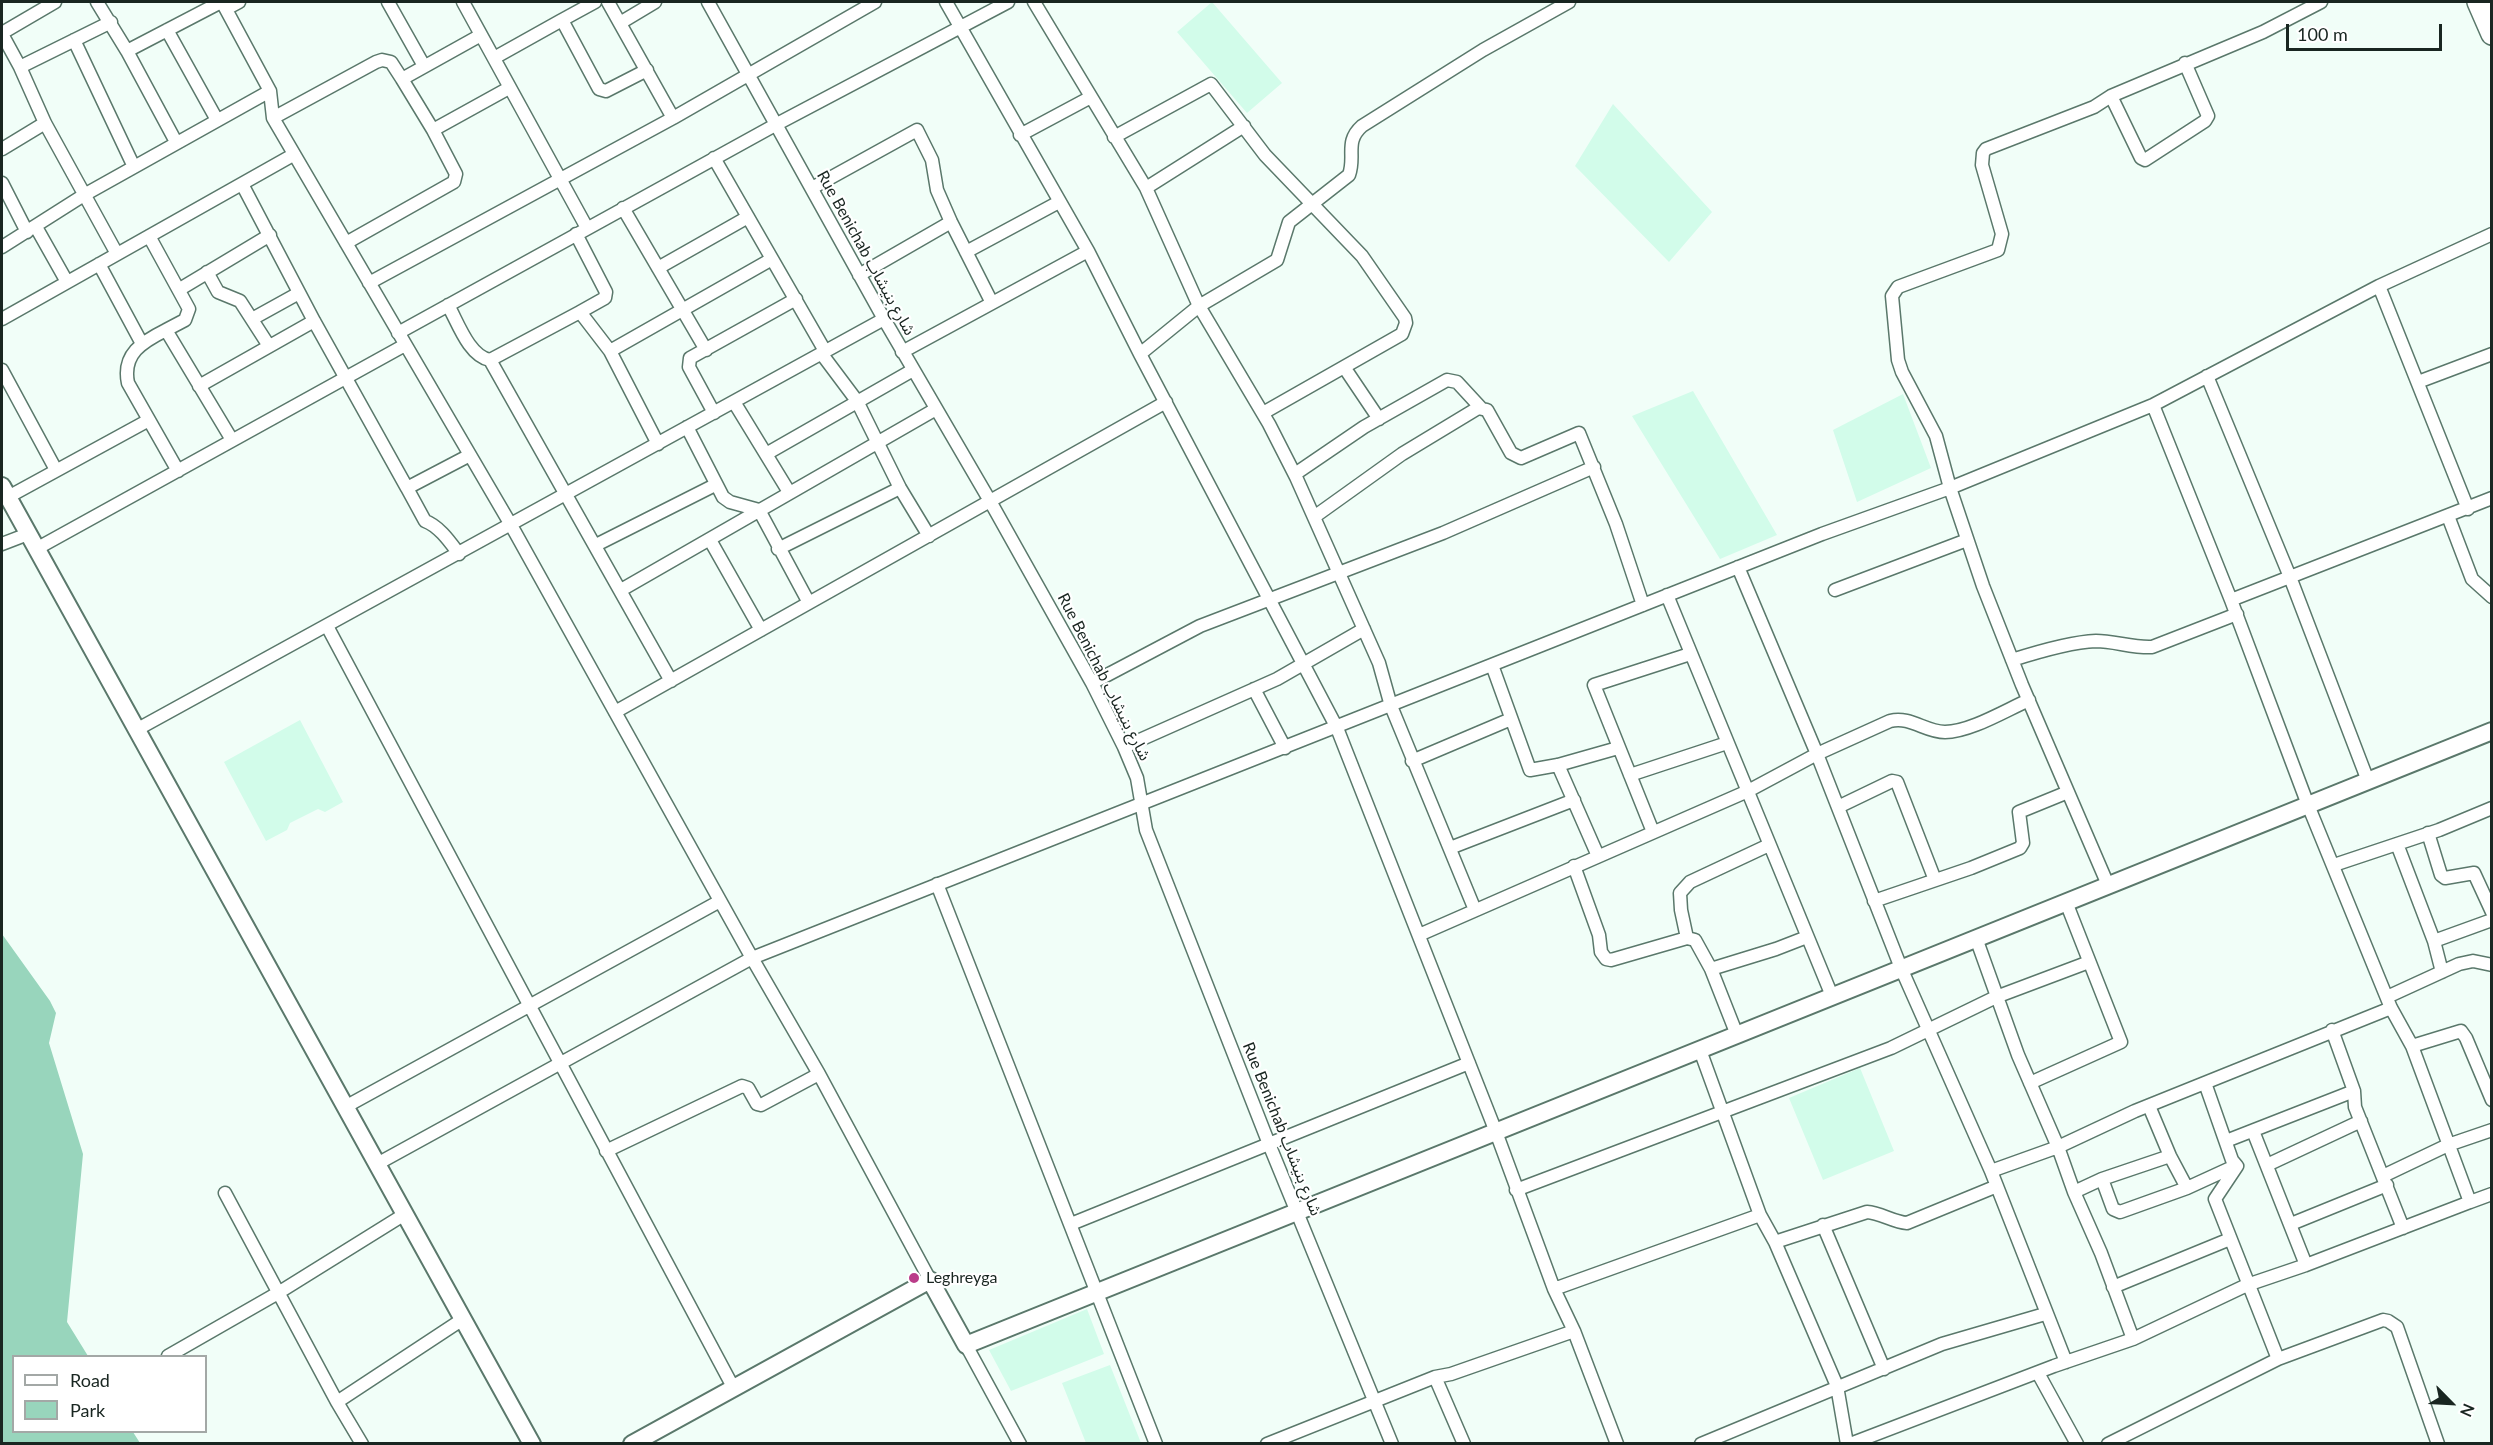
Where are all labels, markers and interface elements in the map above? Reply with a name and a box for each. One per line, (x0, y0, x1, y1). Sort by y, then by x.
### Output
scale bar (2289, 12, 2445, 50)
text: 100 m (2297, 23, 2348, 45)
street label: Rue Benichab شارع بنيشاب (813, 167, 919, 339)
street label: Rue Benichab شارع بنيشاب (1053, 590, 1155, 764)
street label: Rue Benichab شارع بنيشاب (1238, 1039, 1326, 1219)
place label: Leghreyga (926, 1268, 997, 1288)
marker: Leghreyga (907, 1271, 921, 1285)
legend (12, 1355, 207, 1433)
text: Road (70, 1369, 110, 1391)
north arrow (2421, 1373, 2481, 1433)
text: Park (70, 1399, 105, 1421)
text: N (2457, 1401, 2479, 1420)

